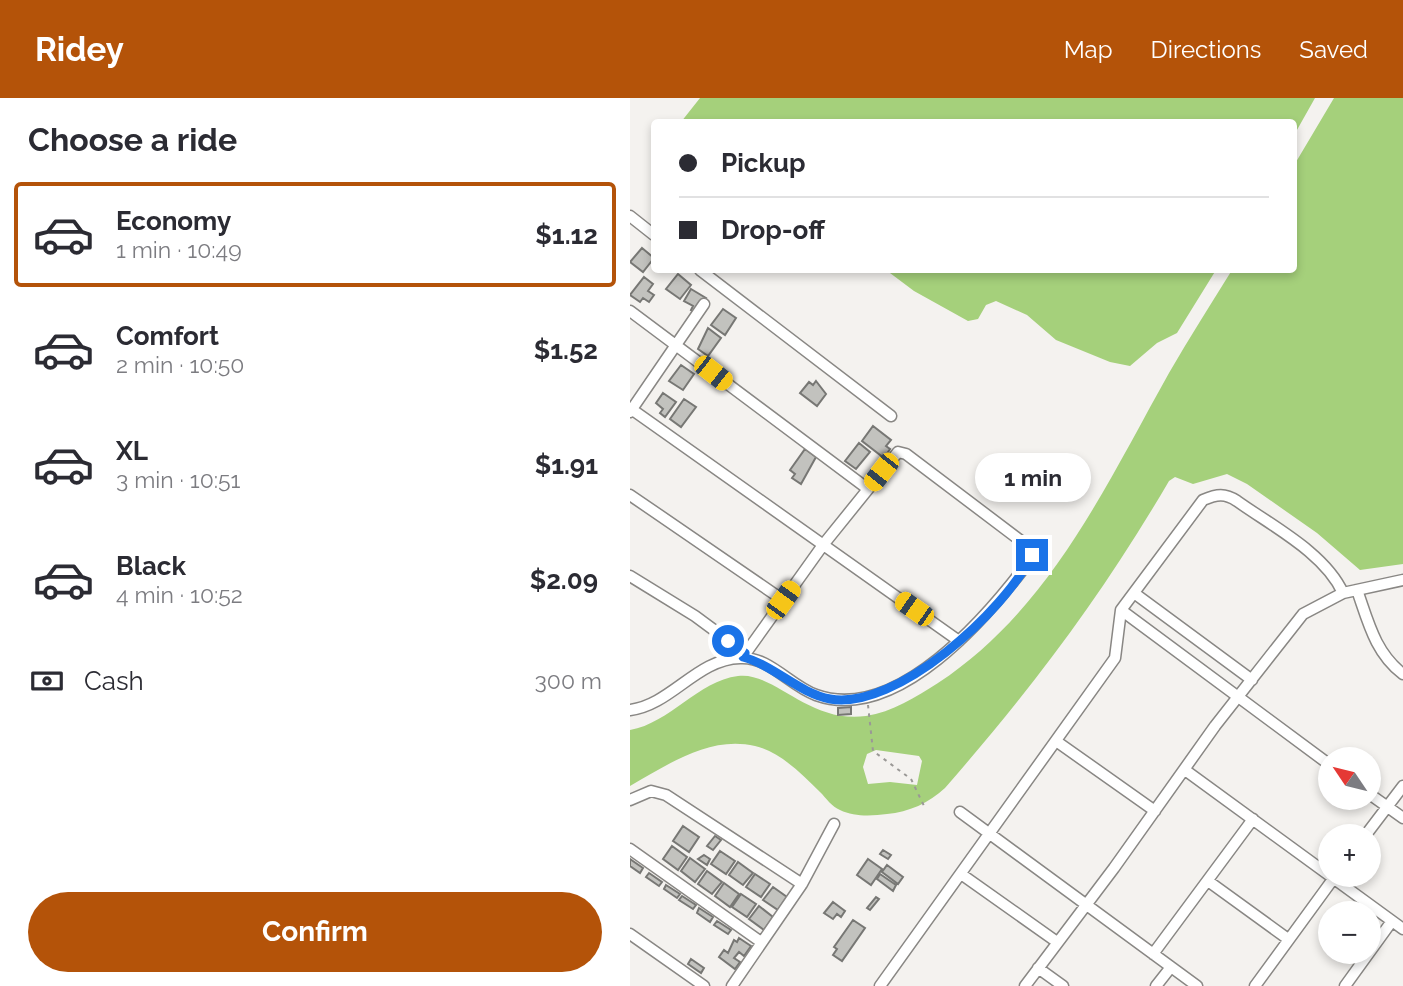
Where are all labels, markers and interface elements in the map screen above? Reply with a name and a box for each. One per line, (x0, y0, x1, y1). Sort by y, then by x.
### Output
text: Ridey (35, 30, 124, 69)
text: Map (1064, 35, 1113, 64)
text: Directions (1151, 35, 1261, 64)
text: Saved (1299, 35, 1368, 64)
text: Choose a ride (28, 121, 237, 158)
text: Pickup (721, 148, 806, 178)
icon: car (32, 203, 95, 266)
text: Economy (116, 206, 231, 236)
text: Drop-off (721, 215, 825, 245)
text: $1.12 (535, 220, 598, 250)
text: 1 min · 10:49 (116, 236, 242, 263)
icon: car (32, 318, 95, 381)
text: Comfort (116, 321, 219, 351)
text: $1.52 (534, 335, 598, 365)
text: 2 min · 10:50 (116, 351, 244, 378)
car (690, 352, 737, 394)
icon: car (32, 433, 95, 496)
text: XL (116, 436, 148, 466)
car (860, 449, 903, 495)
text: $1.91 (535, 450, 598, 480)
callout: 1 min (974, 454, 1090, 503)
text: 1 min (1004, 464, 1062, 491)
text: 3 min · 10:51 (116, 466, 240, 493)
route end (1016, 539, 1048, 571)
icon: car (32, 548, 95, 611)
text: Black (116, 551, 186, 581)
text: $2.09 (530, 565, 598, 595)
car (763, 577, 804, 623)
text: 4 min · 10:52 (116, 581, 243, 608)
car (891, 588, 938, 630)
route start (712, 625, 744, 657)
icon: cash (28, 662, 66, 700)
text: Cash (84, 666, 144, 696)
text: 300 m (535, 667, 602, 694)
north arrow (1318, 747, 1381, 810)
map controls (1318, 747, 1381, 964)
button: + (1318, 824, 1381, 887)
button: Confirm (28, 892, 602, 972)
button: − (1318, 901, 1381, 964)

